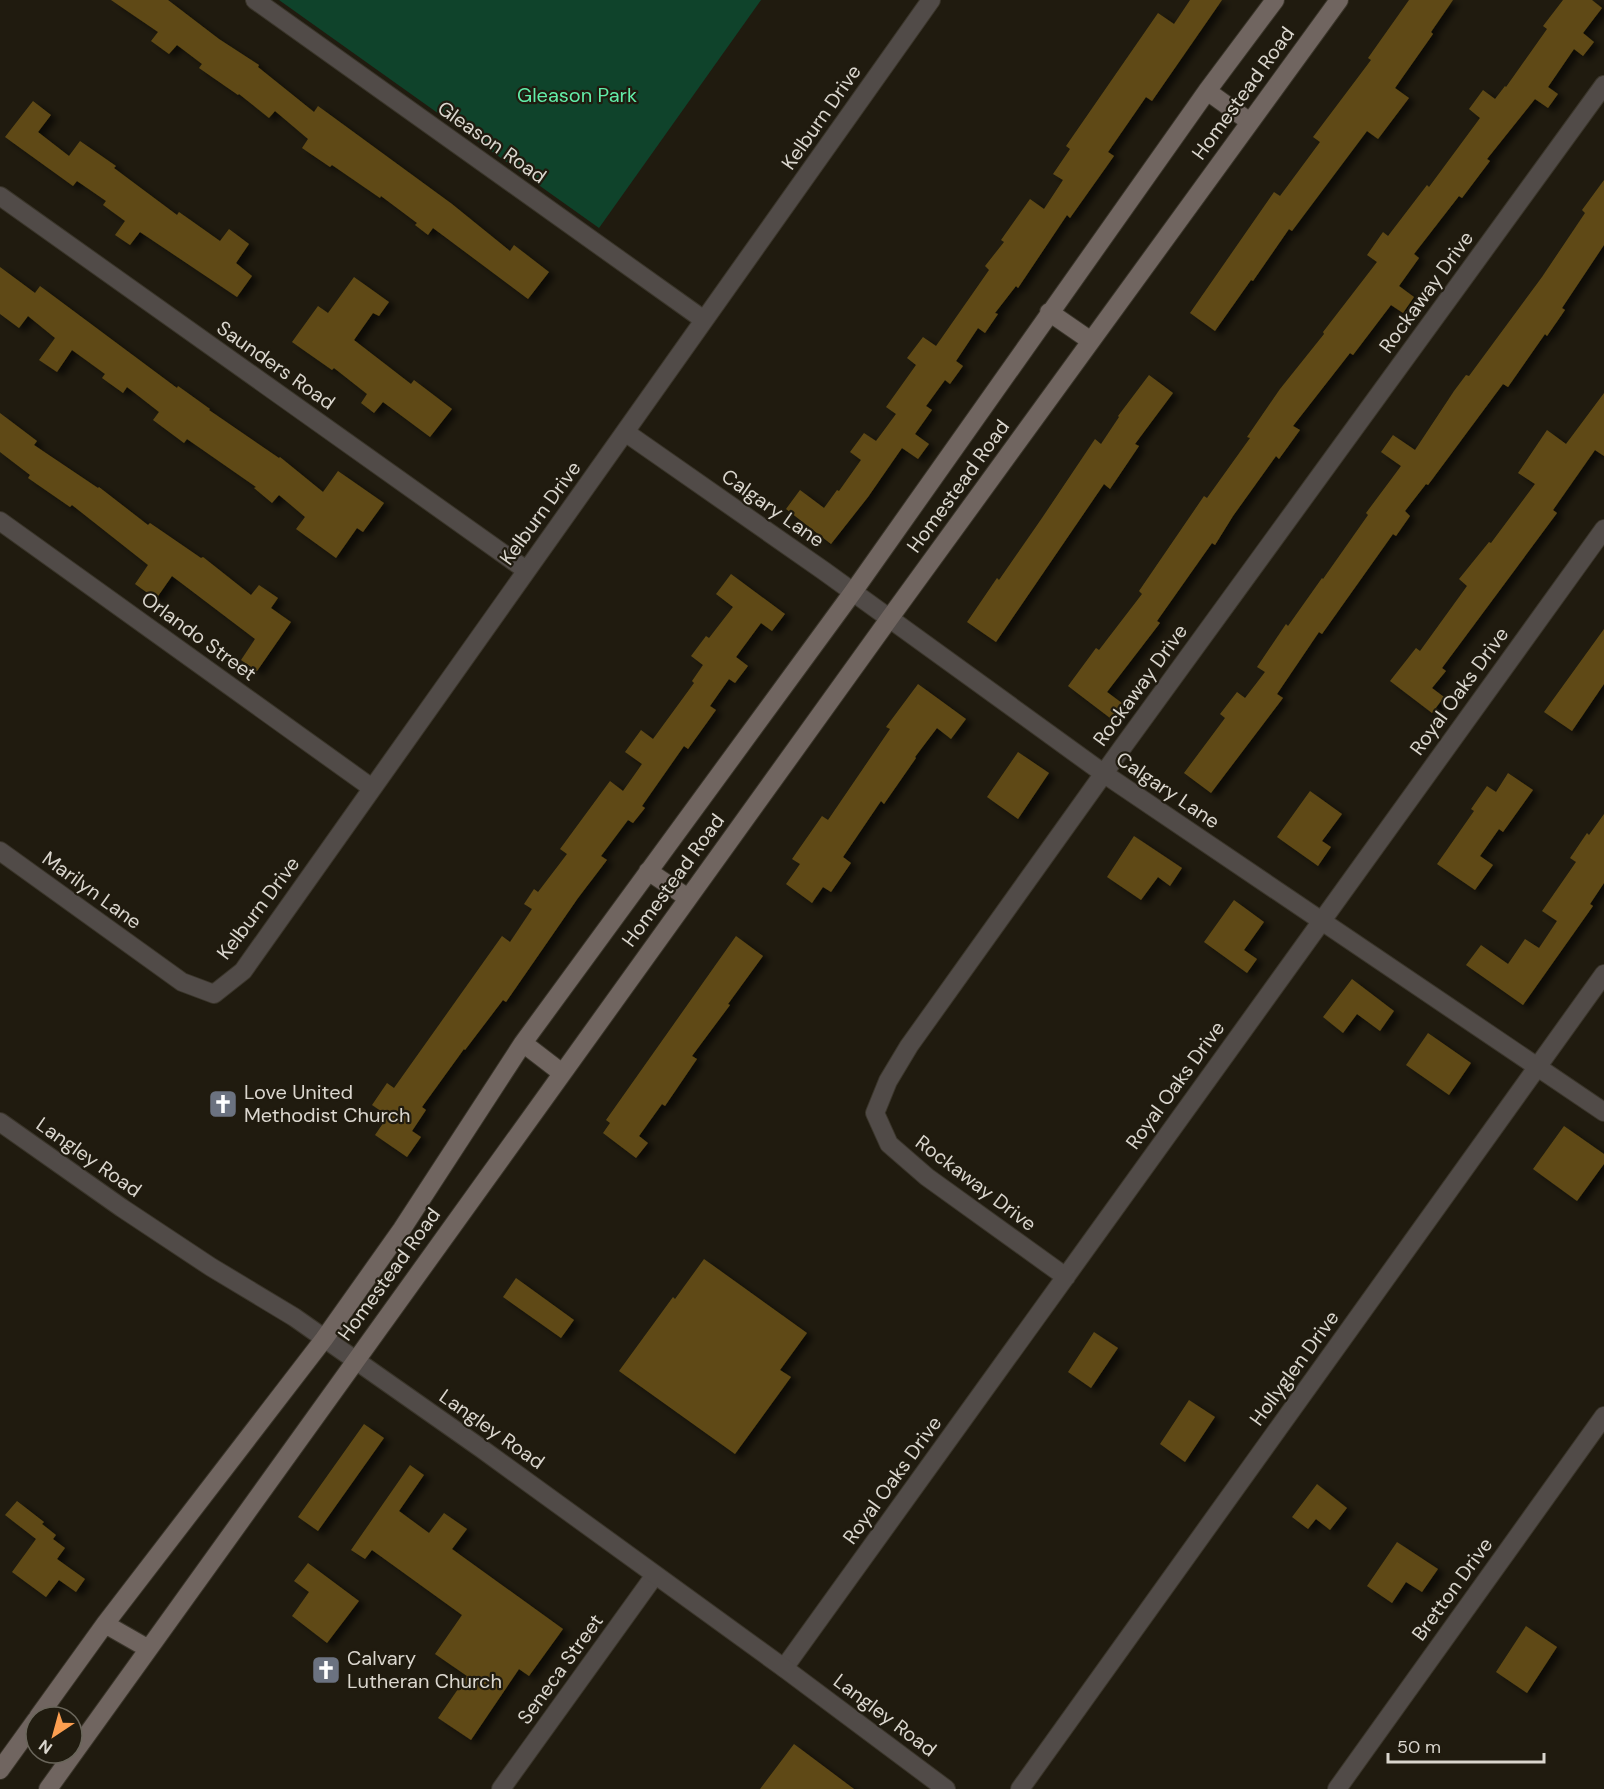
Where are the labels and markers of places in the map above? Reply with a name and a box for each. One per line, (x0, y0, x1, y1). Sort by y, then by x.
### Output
place label: Love United Methodist Church (244, 1079, 410, 1128)
church icon: Love United Methodist Church (207, 1088, 239, 1120)
place label: Calvary Lutheran Church (347, 1645, 502, 1694)
church icon: Calvary Lutheran Church (310, 1654, 342, 1686)

